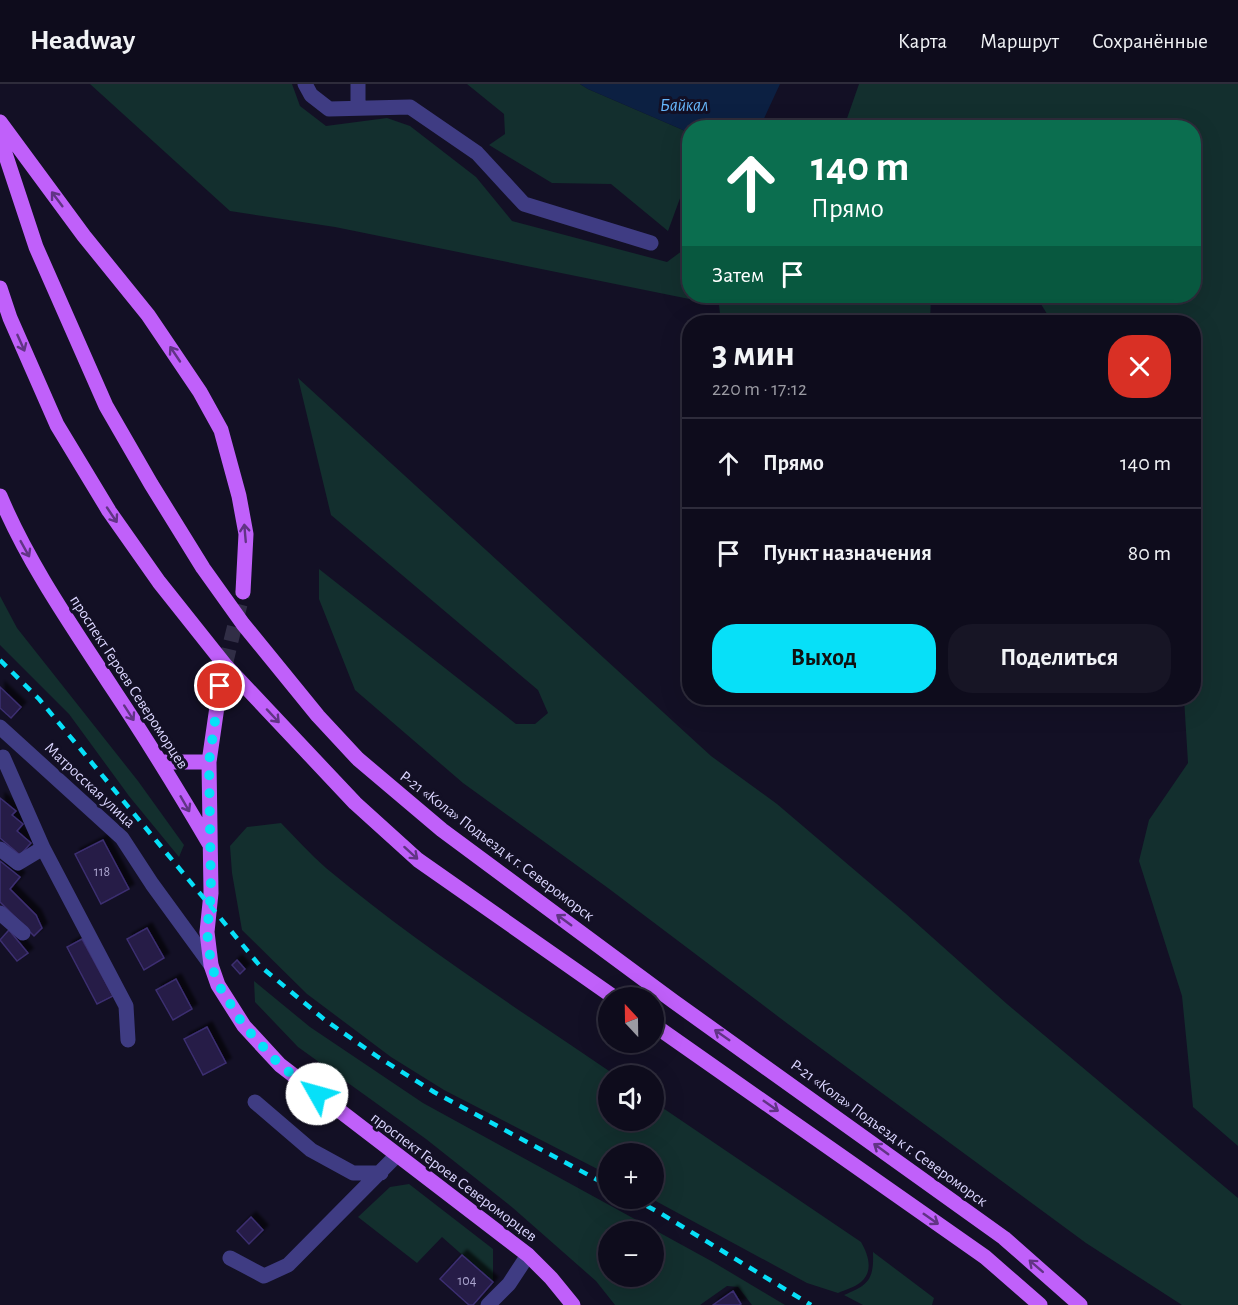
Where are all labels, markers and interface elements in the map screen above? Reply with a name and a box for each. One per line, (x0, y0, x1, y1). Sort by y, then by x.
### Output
text: Headway (30, 27, 135, 55)
text: Карта (898, 31, 947, 52)
text: Маршрут (980, 31, 1059, 52)
text: Сохранённые (1092, 31, 1208, 52)
water label: Байкал (660, 97, 708, 115)
icon: ahead (712, 144, 790, 222)
text: 140 m (811, 146, 909, 188)
one-way arrow (51, 191, 63, 207)
text: Прямо (811, 195, 884, 222)
icon: arrive (776, 258, 809, 291)
text: Затем (712, 264, 764, 286)
one-way arrow (15, 333, 27, 351)
button: close (1108, 335, 1171, 398)
text: 3 мин (712, 336, 795, 372)
one-way arrow (168, 346, 181, 363)
text: 220 m · 17:12 (712, 379, 807, 399)
icon: ahead (712, 447, 745, 480)
text: Прямо (763, 452, 824, 474)
text: 140 m (1120, 452, 1171, 474)
one-way arrow (105, 506, 118, 523)
one-way arrow (239, 524, 250, 544)
icon: arrive (712, 537, 745, 570)
one-way arrow (19, 540, 31, 557)
text: Пункт назначения (763, 542, 932, 564)
text: 80 m (1128, 542, 1171, 564)
street label: проспект Героев Североморцев (67, 592, 191, 772)
button: Выход (712, 624, 936, 693)
button: Поделиться (948, 624, 1171, 693)
pin (194, 660, 245, 711)
icon: arrive (203, 669, 236, 702)
one-way arrow (123, 705, 135, 721)
one-way arrow (265, 708, 280, 723)
street label: Матросская улица (41, 739, 138, 831)
street label: Р-21 «Кола» Подъезд к г. Североморск (397, 768, 598, 925)
one-way arrow (180, 795, 192, 812)
one-way arrow (403, 846, 418, 860)
house number: 118 (94, 865, 110, 879)
one-way arrow (557, 914, 573, 927)
north arrow (598, 987, 664, 1053)
map controls (598, 987, 664, 1287)
one-way arrow (714, 1029, 730, 1041)
street label: Р-21 «Кола» Подъезд к г. Североморск (788, 1056, 991, 1210)
position arrow (285, 1062, 349, 1126)
button: sound (598, 1065, 664, 1131)
one-way arrow (762, 1100, 779, 1112)
street label: проспект Героев Североморцев (368, 1109, 540, 1245)
one-way arrow (873, 1142, 889, 1155)
button: + (598, 1143, 664, 1209)
one-way arrow (922, 1212, 938, 1225)
button: − (598, 1221, 664, 1287)
one-way arrow (1029, 1259, 1044, 1273)
house number: 104 (458, 1274, 477, 1288)

